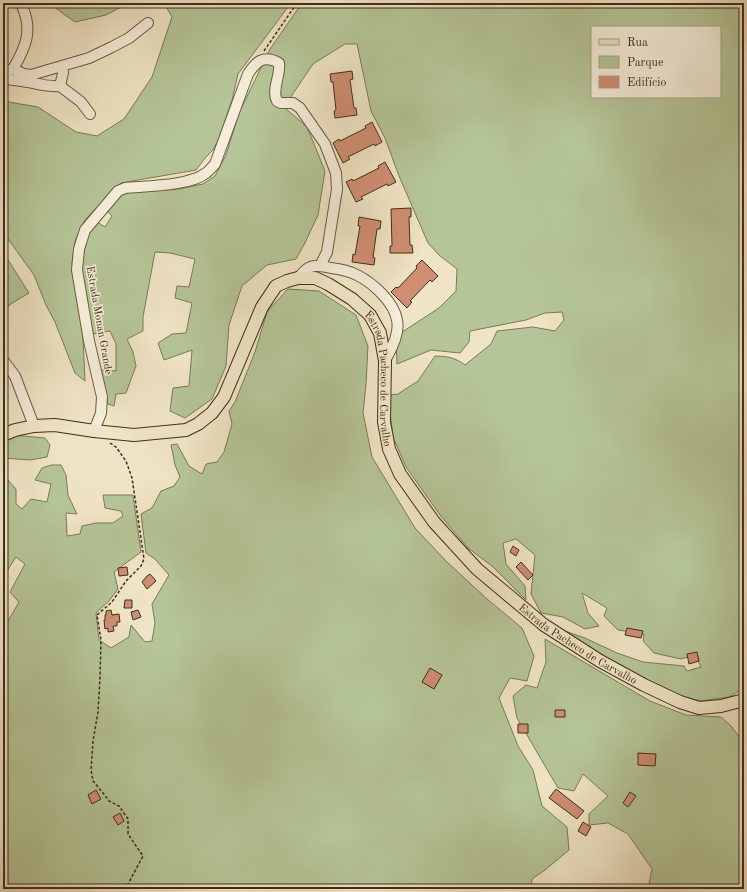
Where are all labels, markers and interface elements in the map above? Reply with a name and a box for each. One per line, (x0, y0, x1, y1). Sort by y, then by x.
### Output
legend (591, 26, 721, 98)
text: Rua (627, 37, 648, 49)
text: Parque (627, 57, 664, 69)
text: Edifício (627, 77, 666, 89)
street label: Estrada Monan Grande (84, 265, 113, 375)
street label: Estrada Pacheco de Carvalho (362, 309, 392, 447)
street label: Estrada Pacheco de Carvalho (516, 602, 638, 687)

